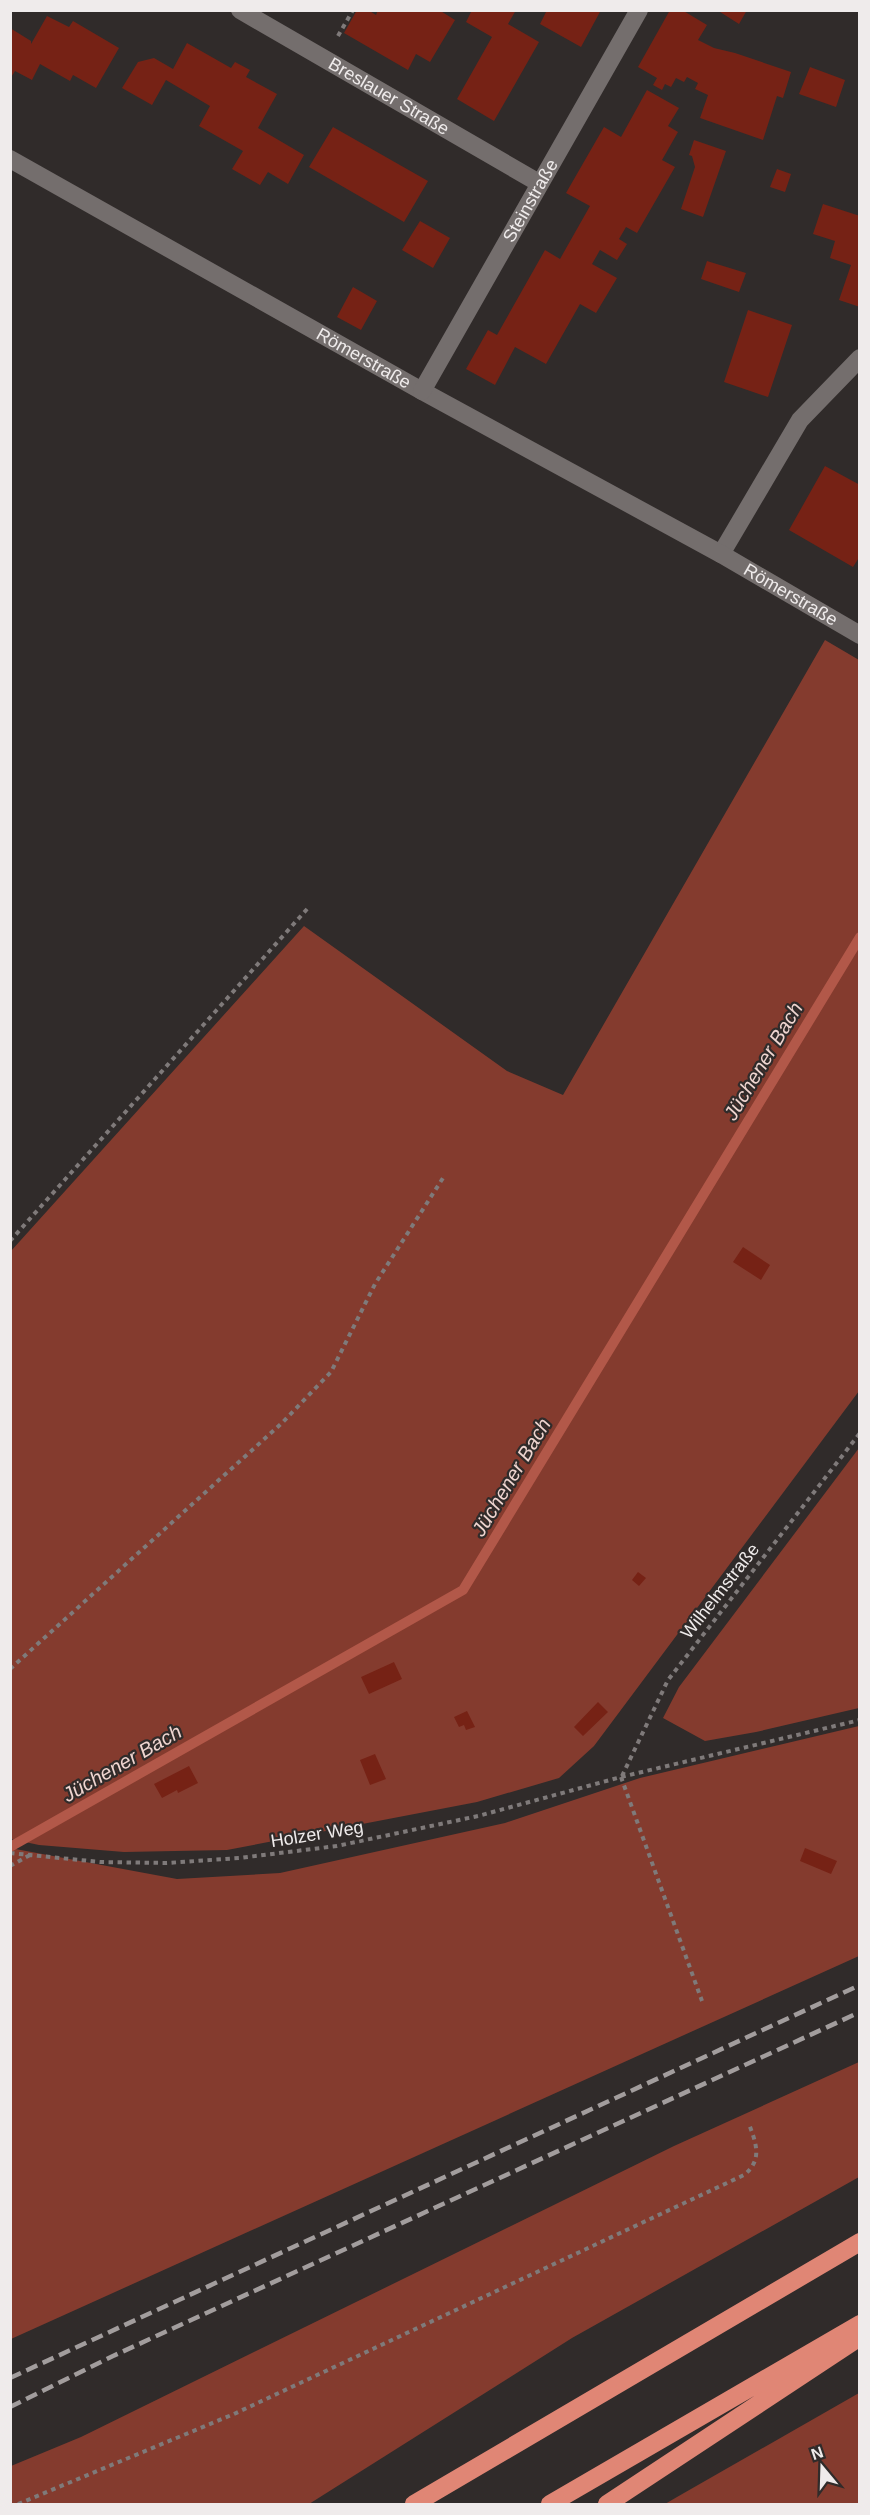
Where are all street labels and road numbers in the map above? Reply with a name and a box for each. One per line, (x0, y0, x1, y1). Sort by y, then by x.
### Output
street label: Breslauer Straße (325, 53, 453, 139)
street label: Steinstraße (499, 156, 562, 246)
street label: Römerstraße (313, 324, 414, 393)
street label: Römerstraße (740, 560, 841, 630)
street label: Wilhelmstraße (677, 1540, 763, 1642)
street label: Holzer Weg (269, 1817, 365, 1851)

